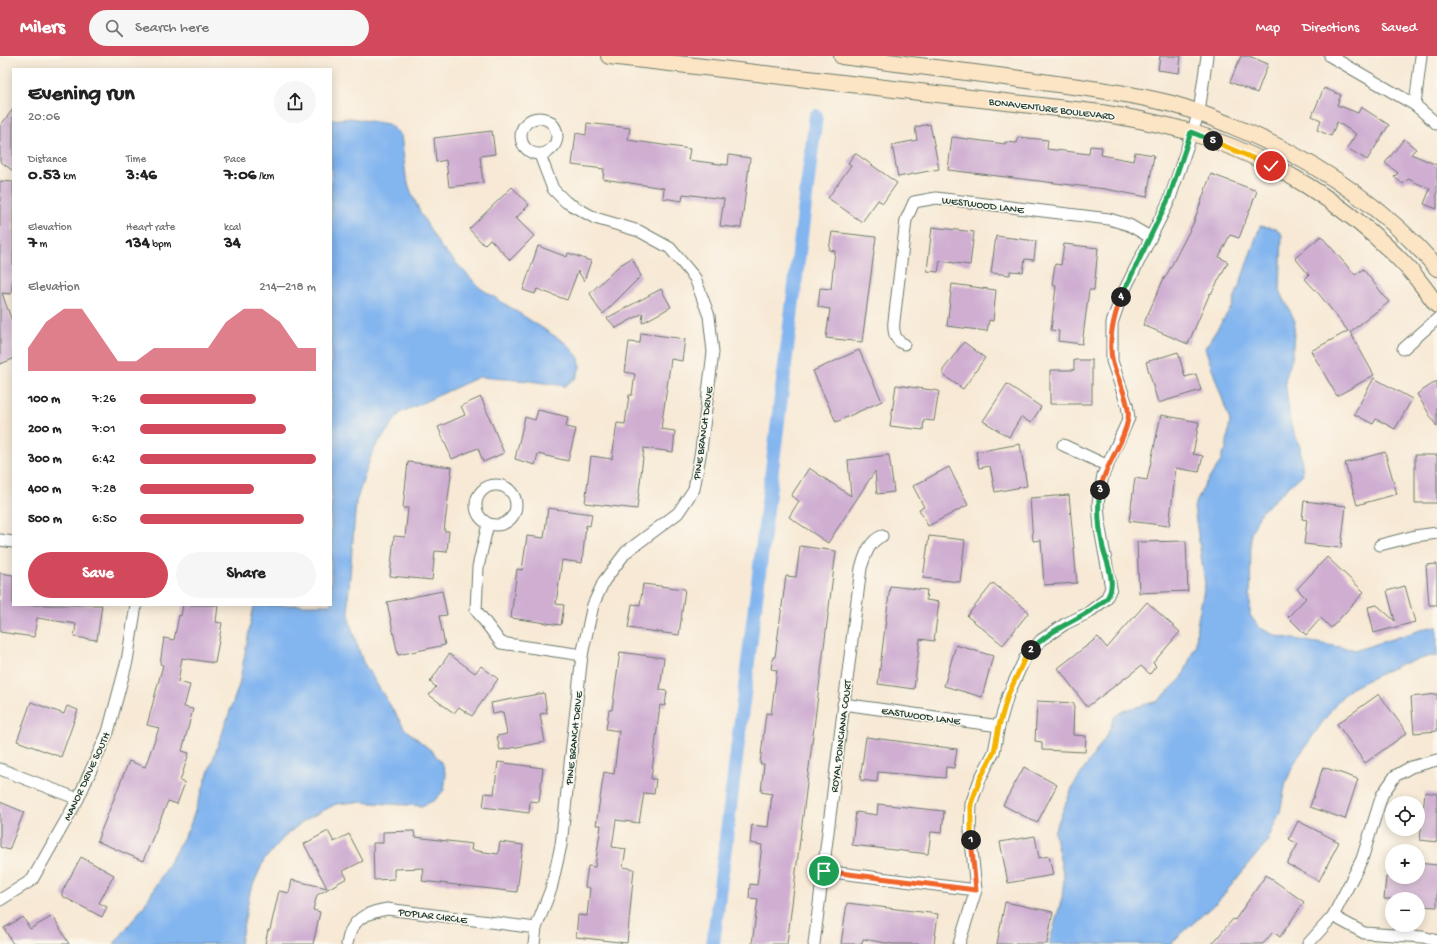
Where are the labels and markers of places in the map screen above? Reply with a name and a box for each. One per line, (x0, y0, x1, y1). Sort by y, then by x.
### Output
pin: 5 (1203, 131, 1223, 151)
pin (1254, 149, 1288, 183)
pin: 4 (1111, 287, 1131, 307)
pin: 3 (1090, 480, 1110, 500)
pin: 2 (1021, 640, 1041, 660)
pin: 1 (961, 830, 981, 850)
pin (807, 854, 841, 888)

